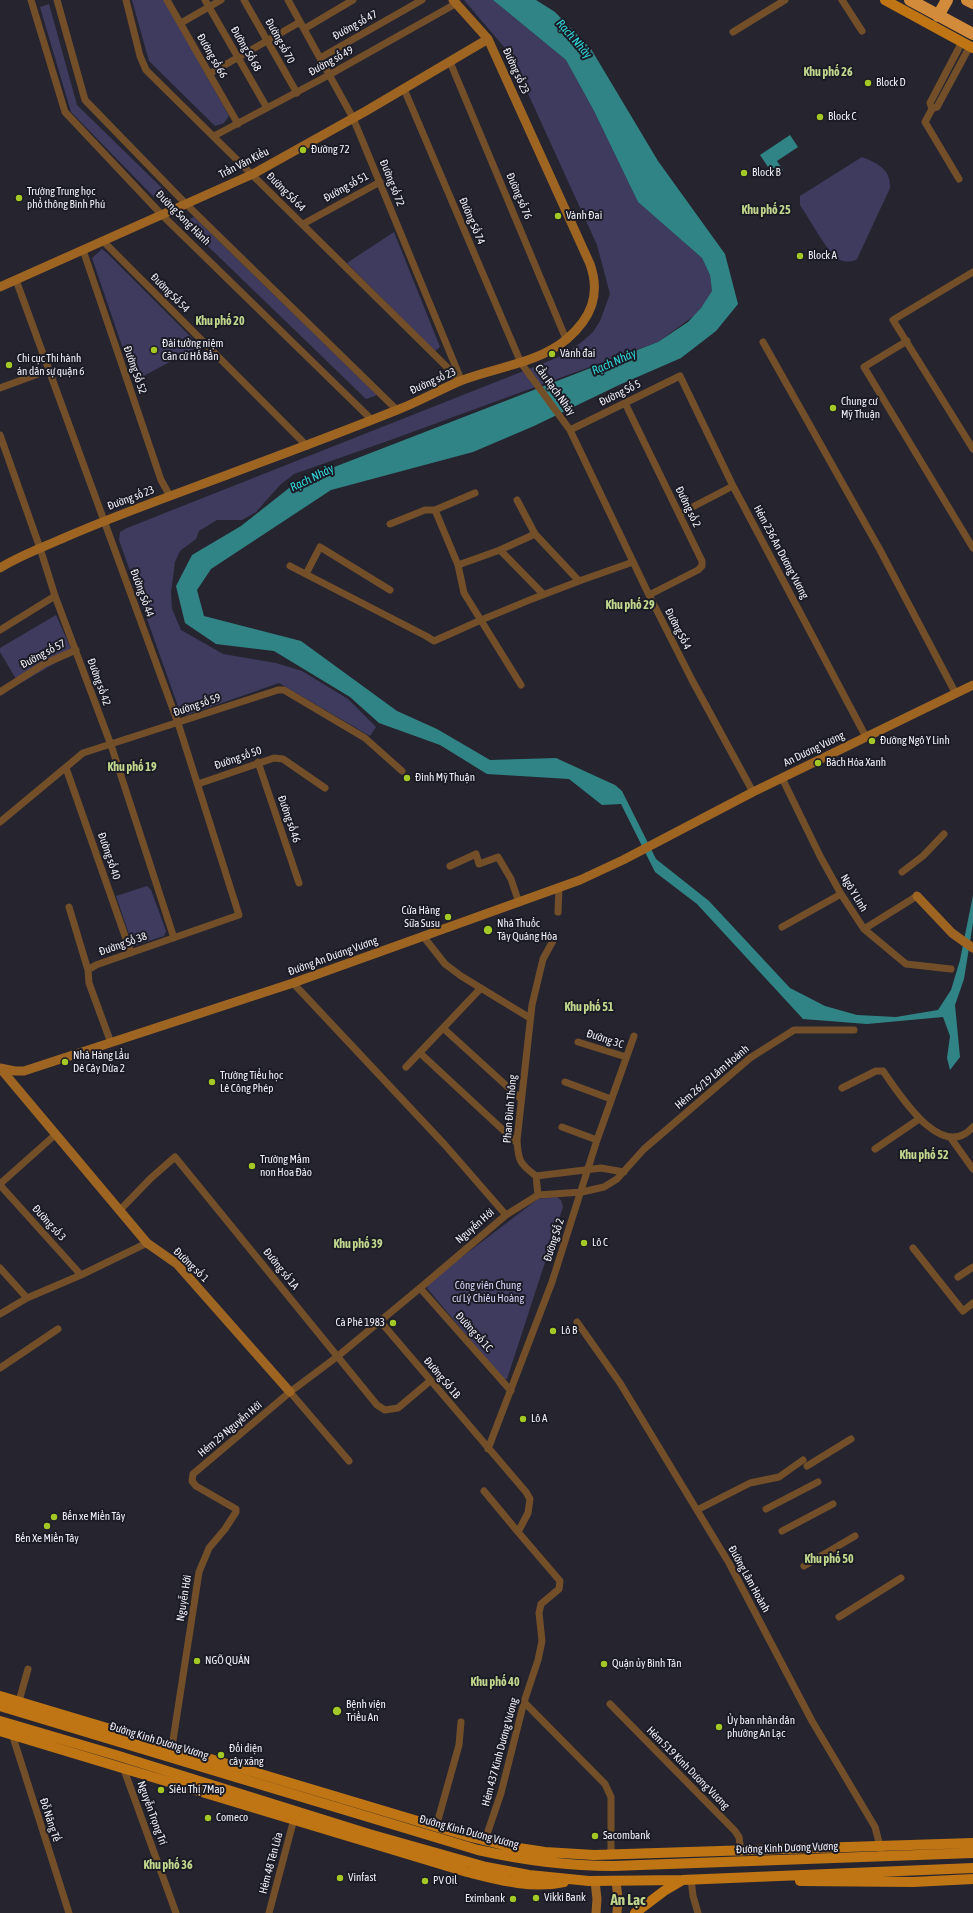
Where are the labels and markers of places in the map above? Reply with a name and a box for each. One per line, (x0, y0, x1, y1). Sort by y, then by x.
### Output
place label: Block D (876, 76, 906, 90)
marker: Block D (863, 78, 873, 88)
place label: Block C (828, 110, 857, 124)
marker: Block C (815, 112, 825, 122)
place label: Đường 72 (311, 143, 350, 157)
marker: Đường 72 (298, 145, 308, 155)
place label: Block B (752, 166, 781, 180)
marker: Block B (739, 168, 749, 178)
place label: Trường Trung học phổ thông Bình Phú (27, 185, 105, 211)
marker: Trường Trung học phổ thông Bình Phú (14, 193, 24, 203)
place label: Vành Đai (566, 209, 602, 223)
marker: Vành Đai (553, 211, 563, 221)
place label: Block A (808, 249, 837, 263)
marker: Block A (795, 251, 805, 261)
place label: Đài tưởng niệm Căn cứ Hố Bần (162, 337, 223, 363)
marker: Đài tưởng niệm Căn cứ Hố Bần (149, 345, 159, 355)
place label: Vành đai (560, 347, 595, 361)
marker: Vành đai (547, 349, 557, 359)
place label: Chi cục Thi hành án dân sự quận 6 (17, 352, 84, 378)
marker: Chi cục Thi hành án dân sự quận 6 (4, 360, 14, 370)
place label: Chung cư Mỹ Thuận (841, 395, 880, 421)
marker: Chung cư Mỹ Thuận (828, 403, 838, 413)
place label: Đường Ngô Y Linh (880, 734, 950, 748)
marker: Đường Ngô Y Linh (867, 736, 877, 746)
place label: Bách Hóa Xanh (826, 756, 886, 770)
marker: Bách Hóa Xanh (813, 758, 823, 768)
place label: Đình Mỹ Thuận (415, 771, 475, 785)
marker: Đình Mỹ Thuận (402, 773, 412, 783)
place label: Cửa Hàng Sữa Susu (402, 904, 440, 930)
marker: Cửa Hàng Sữa Susu (443, 912, 453, 922)
place label: Nhà Thuốc Tây Quàng Hòa (497, 917, 557, 943)
marker: Nhà Thuốc Tây Quàng Hòa (482, 924, 494, 936)
place label: Nhà Hàng Lẩu Dê Cây Dừa 2 (73, 1049, 129, 1075)
marker: Nhà Hàng Lẩu Dê Cây Dừa 2 (60, 1057, 70, 1067)
place label: Trường Tiểu học Lê Công Phép (220, 1069, 283, 1095)
marker: Trường Tiểu học Lê Công Phép (207, 1077, 217, 1087)
place label: Trường Mầm non Hoa Đào (260, 1153, 312, 1179)
marker: Trường Mầm non Hoa Đào (247, 1161, 257, 1171)
place label: Lô C (592, 1236, 608, 1250)
marker: Lô C (579, 1238, 589, 1248)
place label: Cà Phê 1983 (336, 1316, 385, 1330)
marker: Cà Phê 1983 (388, 1318, 398, 1328)
place label: Lô B (561, 1324, 577, 1338)
marker: Lô B (548, 1326, 558, 1336)
place label: Lô A (531, 1412, 547, 1426)
marker: Lô A (518, 1414, 528, 1424)
place label: Bến xe Miền Tây (62, 1510, 125, 1524)
marker: Bến xe Miền Tây (49, 1512, 59, 1522)
marker: Bến Xe Miền Tây (42, 1521, 52, 1531)
place label: Bến Xe Miền Tây (15, 1532, 79, 1546)
place label: NGÕ QUÁN (205, 1654, 250, 1668)
marker: NGÕ QUÁN (192, 1656, 202, 1666)
place label: Quận ủy Bình Tân (612, 1657, 681, 1671)
marker: Quận ủy Bình Tân (599, 1659, 609, 1669)
place label: Bệnh viện Triều An (346, 1698, 386, 1724)
marker: Bệnh viện Triều An (331, 1705, 343, 1717)
place label: Ủy ban nhân dân phường An Lạc (727, 1714, 795, 1740)
marker: Ủy ban nhân dân phường An Lạc (714, 1722, 724, 1732)
place label: Đối diện cây xăng (229, 1742, 264, 1768)
marker: Đối diện cây xăng (216, 1750, 226, 1760)
place label: Siêu Thị 7Map (169, 1783, 225, 1797)
marker: Siêu Thị 7Map (156, 1785, 166, 1795)
place label: Comeco (216, 1811, 248, 1825)
marker: Comeco (203, 1813, 213, 1823)
place label: Sacombank (603, 1829, 650, 1843)
marker: Sacombank (590, 1831, 600, 1841)
place label: Vinfast (348, 1871, 376, 1885)
marker: Vinfast (335, 1873, 345, 1883)
place label: PV Oil (433, 1874, 457, 1888)
marker: PV Oil (420, 1876, 430, 1886)
place label: Vikki Bank (544, 1891, 586, 1905)
place label: Eximbank (465, 1892, 505, 1906)
marker: Vikki Bank (531, 1893, 541, 1903)
marker: Eximbank (508, 1894, 518, 1904)

